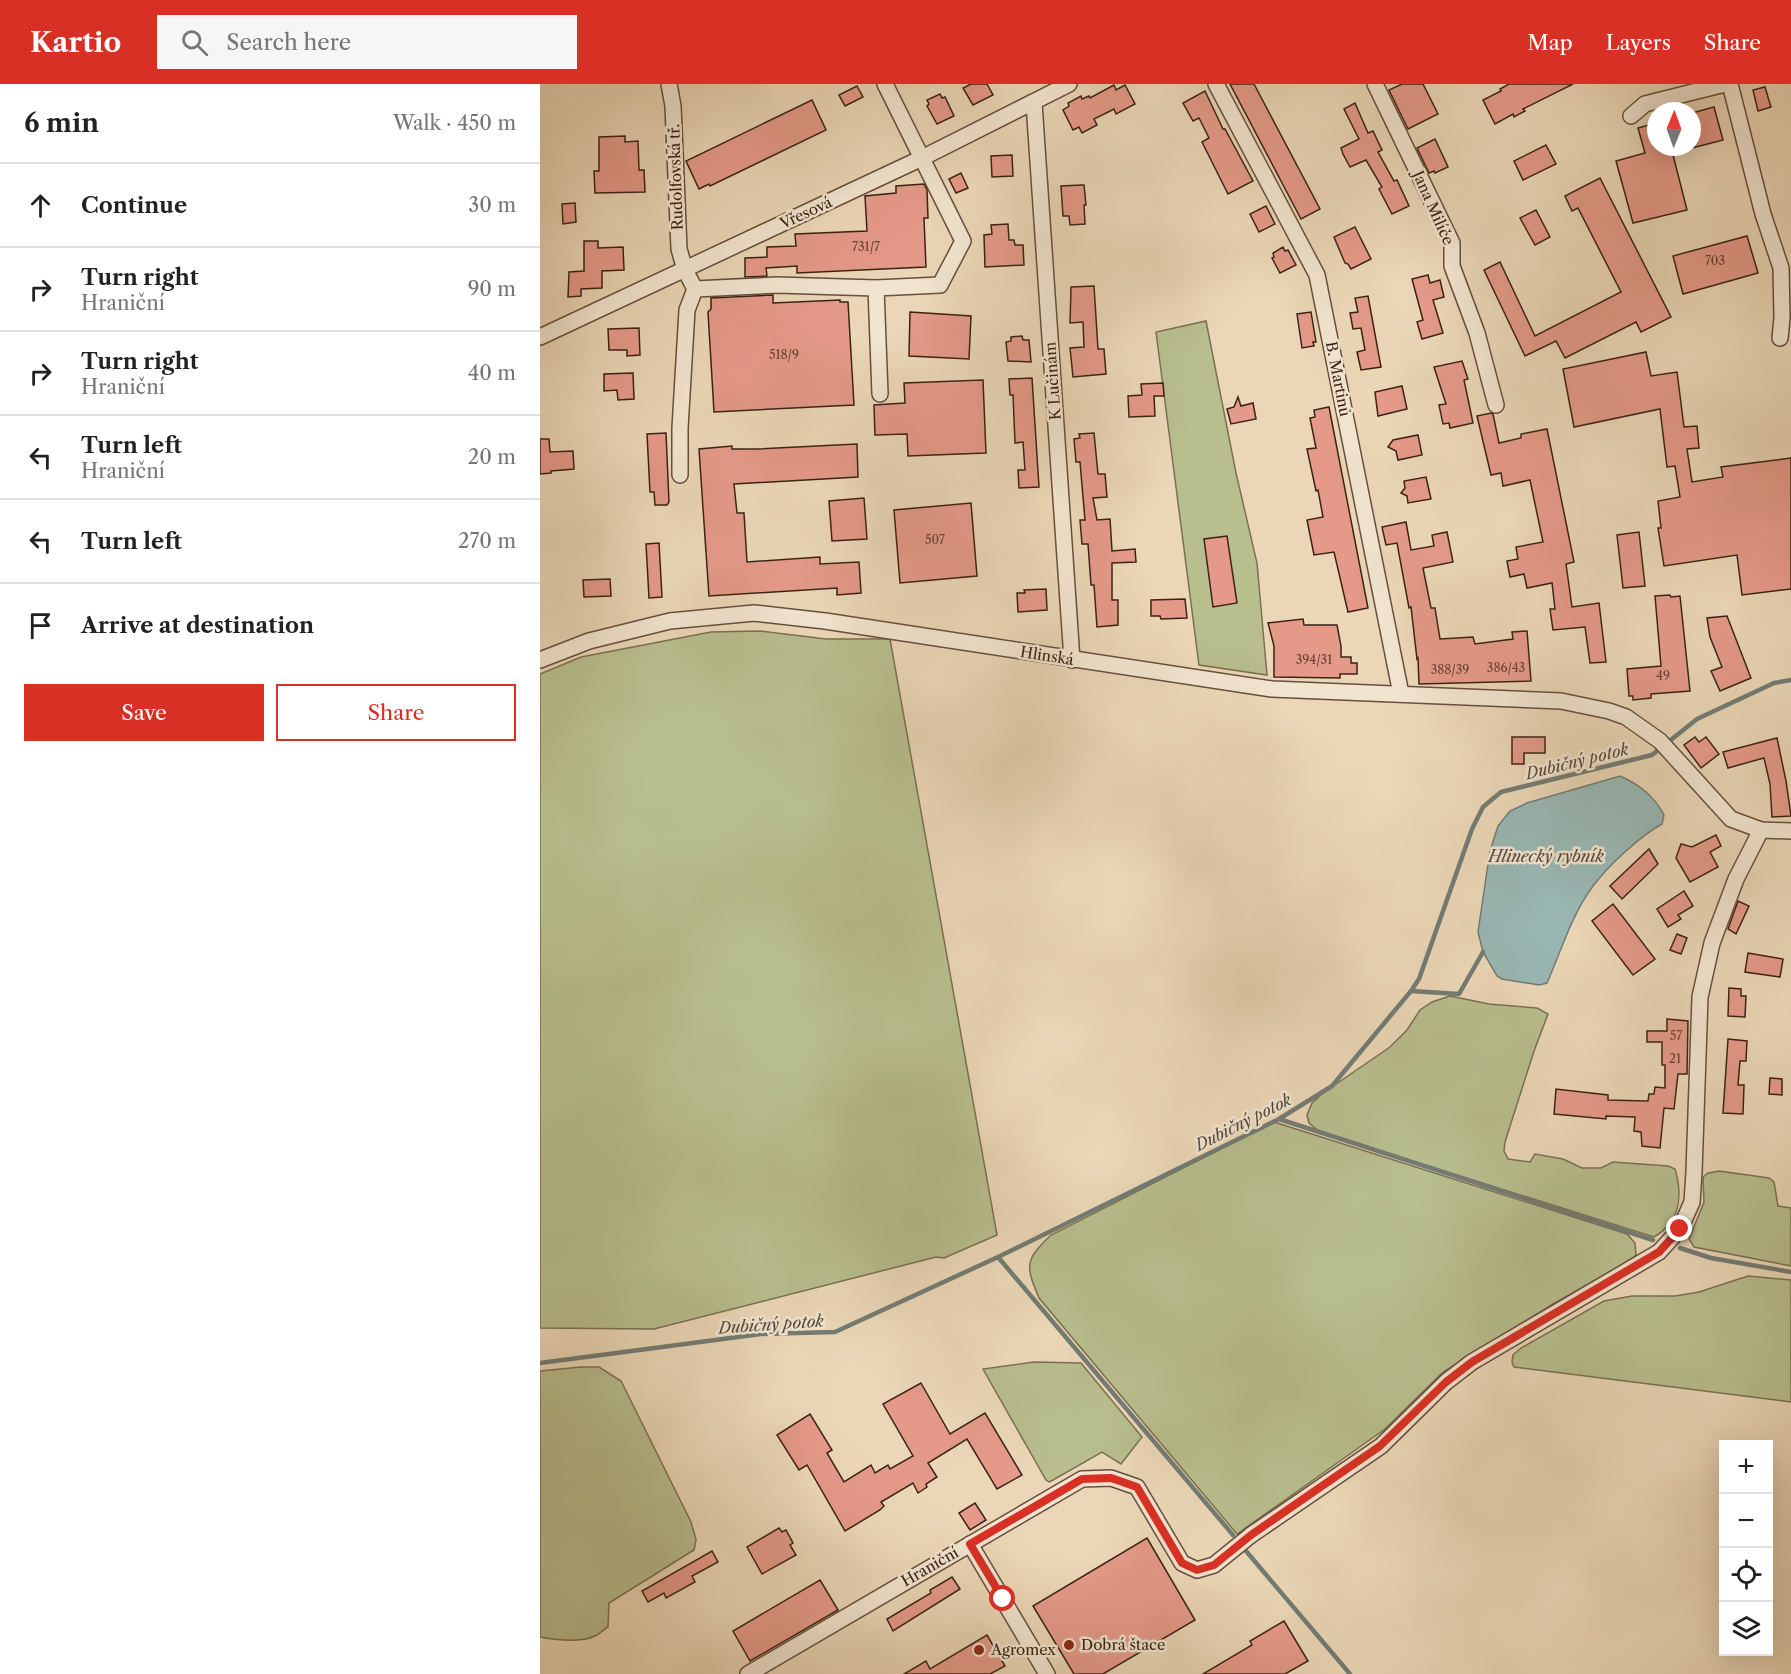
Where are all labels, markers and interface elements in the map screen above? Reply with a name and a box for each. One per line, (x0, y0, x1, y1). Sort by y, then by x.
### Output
search box (157, 15, 577, 69)
text: Kartio (30, 25, 121, 59)
icon: search (178, 26, 211, 59)
text: Search here (226, 29, 351, 56)
text: Map (1528, 30, 1573, 55)
text: Layers (1606, 30, 1671, 55)
text: Share (1704, 30, 1761, 55)
north arrow (1647, 102, 1701, 156)
text: 6 min (24, 107, 99, 139)
text: Walk · 450 m (393, 111, 516, 135)
street label: Rudolfovská tř. (664, 123, 687, 231)
street label: Jana Milíče (1408, 166, 1458, 248)
icon: ahead (24, 189, 57, 222)
text: Continue (81, 192, 187, 219)
street label: Vřesová (776, 192, 835, 233)
text: 30 m (468, 193, 516, 217)
house number: 731/7 (852, 239, 880, 254)
house number: 703 (1705, 253, 1725, 268)
text: Turn right (81, 264, 199, 291)
icon: right (24, 273, 57, 306)
text: 90 m (468, 277, 516, 301)
text: Hraniční (81, 291, 165, 315)
street label: B. Martinů (1322, 340, 1355, 418)
street label: K Lučinám (1040, 341, 1065, 421)
house number: 518/9 (769, 347, 799, 362)
text: Turn right (81, 348, 199, 375)
icon: right (24, 357, 57, 390)
text: 40 m (468, 361, 516, 385)
text: Hraniční (81, 375, 165, 399)
text: Turn left (81, 432, 182, 459)
icon: left (24, 441, 57, 474)
text: 20 m (468, 445, 516, 469)
text: Hraniční (81, 459, 165, 483)
icon: left (24, 525, 57, 558)
text: Turn left (81, 528, 182, 555)
text: 270 m (458, 529, 516, 553)
house number: 507 (925, 532, 945, 547)
icon: arrive (24, 609, 57, 642)
text: Arrive at destination (81, 612, 314, 639)
street label: Hlinská (1019, 642, 1075, 669)
house number: 394/31 (1296, 652, 1332, 667)
house number: 386/43 (1487, 660, 1525, 675)
house number: 388/39 (1431, 662, 1469, 677)
house number: 49 (1656, 668, 1670, 683)
button: Save (24, 684, 264, 741)
button: Share (276, 684, 516, 741)
water label: Dubičný potok (1521, 738, 1631, 784)
water label: Hlinecký rybník (1486, 846, 1605, 866)
house number: 57 (1670, 1028, 1682, 1043)
house number: 21 (1669, 1051, 1681, 1066)
water label: Dubičný potok (1190, 1089, 1295, 1156)
route end (1666, 1215, 1692, 1241)
water label: Dubičný potok (716, 1310, 825, 1338)
map controls (1719, 1440, 1773, 1656)
button: + (1719, 1440, 1773, 1494)
button: − (1719, 1494, 1773, 1548)
street label: Hraniční (898, 1542, 962, 1591)
button: locate (1719, 1548, 1773, 1602)
route start (989, 1585, 1015, 1611)
button: layers (1719, 1602, 1773, 1656)
place label: Dobrá štace (1081, 1635, 1165, 1654)
marker: Dobrá štace (1062, 1638, 1076, 1652)
place label: Agromex (990, 1640, 1056, 1659)
marker: Agromex (972, 1643, 986, 1657)

